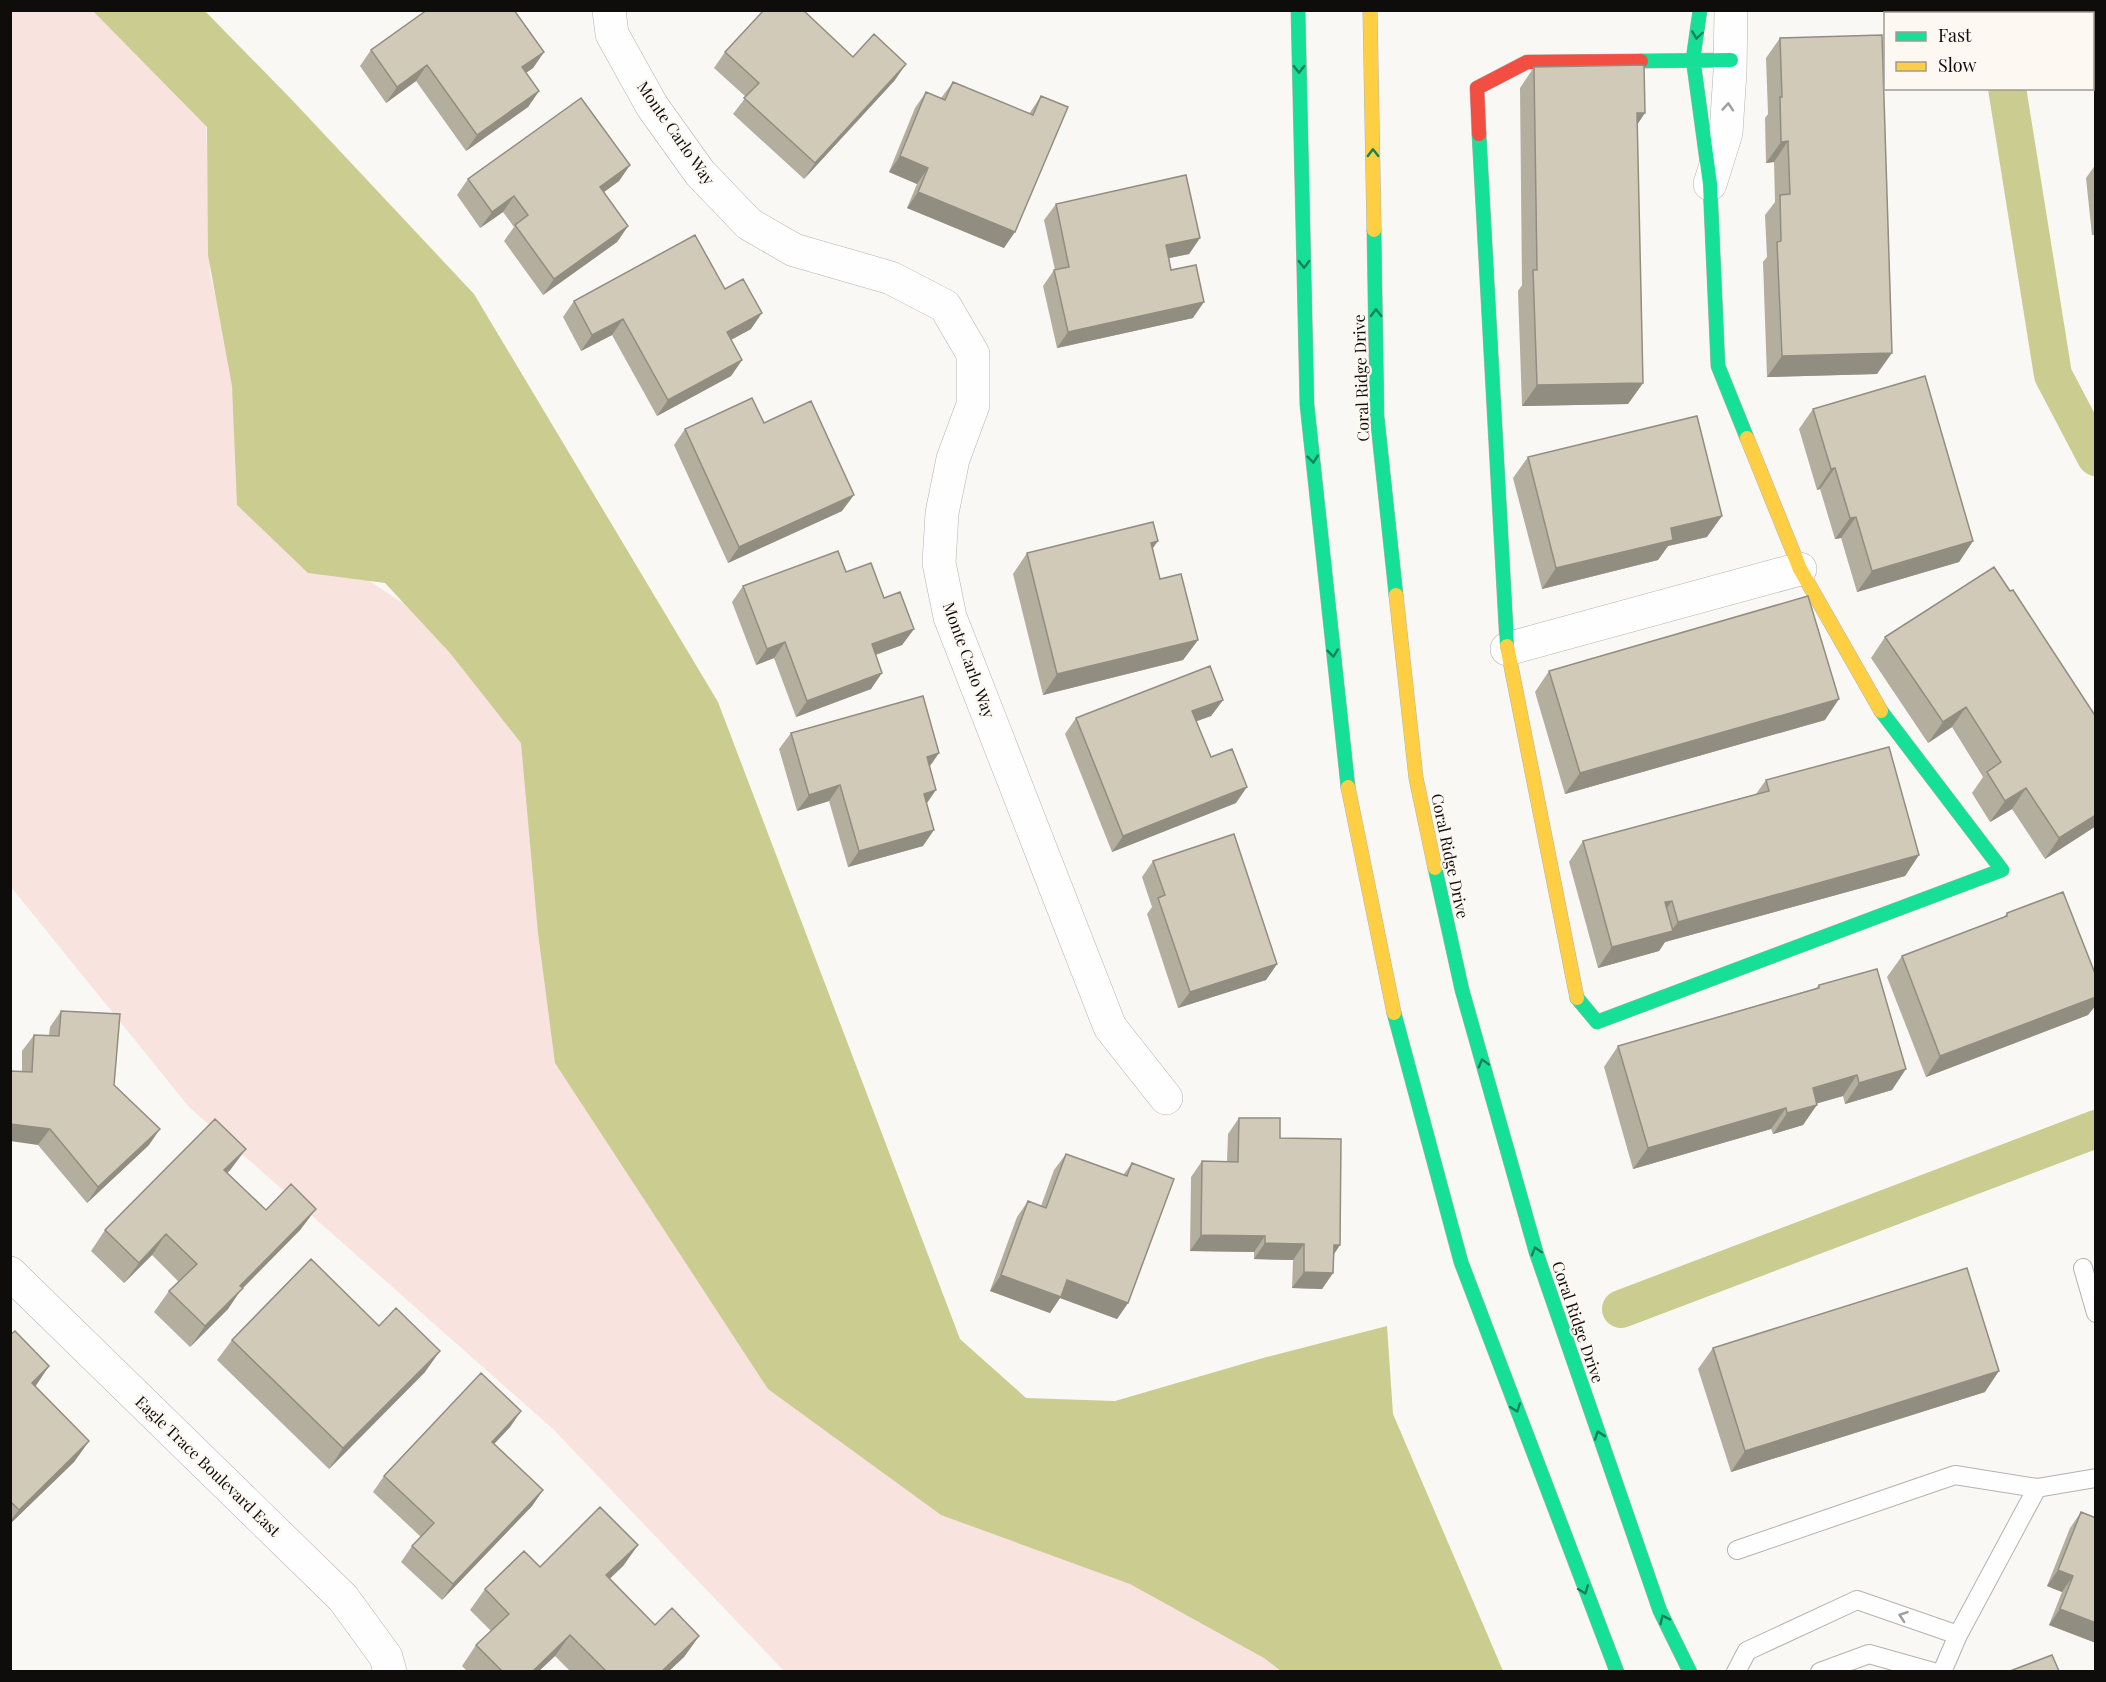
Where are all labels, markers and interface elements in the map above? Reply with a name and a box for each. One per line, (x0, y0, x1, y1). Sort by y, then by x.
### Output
legend (1884, 12, 2094, 90)
text: Fast (1938, 23, 1972, 47)
one-way arrow (1691, 30, 1703, 39)
text: Slow (1938, 53, 1976, 77)
one-way arrow (1293, 64, 1305, 73)
street label: Monte Carlo Way (633, 77, 720, 189)
one-way arrow (1721, 103, 1734, 112)
one-way arrow (1367, 148, 1379, 157)
one-way arrow (1298, 259, 1310, 268)
one-way arrow (1369, 309, 1382, 318)
street label: Coral Ridge Drive (1348, 314, 1373, 442)
one-way arrow (1306, 454, 1319, 463)
street label: Monte Carlo Way (939, 599, 1000, 721)
one-way arrow (1326, 648, 1339, 657)
street label: Coral Ridge Drive (1427, 791, 1474, 920)
one-way arrow (1478, 1058, 1490, 1069)
one-way arrow (1531, 1246, 1543, 1257)
street label: Coral Ridge Drive (1548, 1258, 1609, 1385)
street label: Eagle Trace Boulevard East (131, 1391, 286, 1541)
one-way arrow (1508, 1402, 1521, 1412)
one-way arrow (1594, 1430, 1607, 1441)
one-way arrow (1577, 1584, 1589, 1595)
one-way arrow (1898, 1610, 1909, 1623)
one-way arrow (1660, 1614, 1672, 1625)

